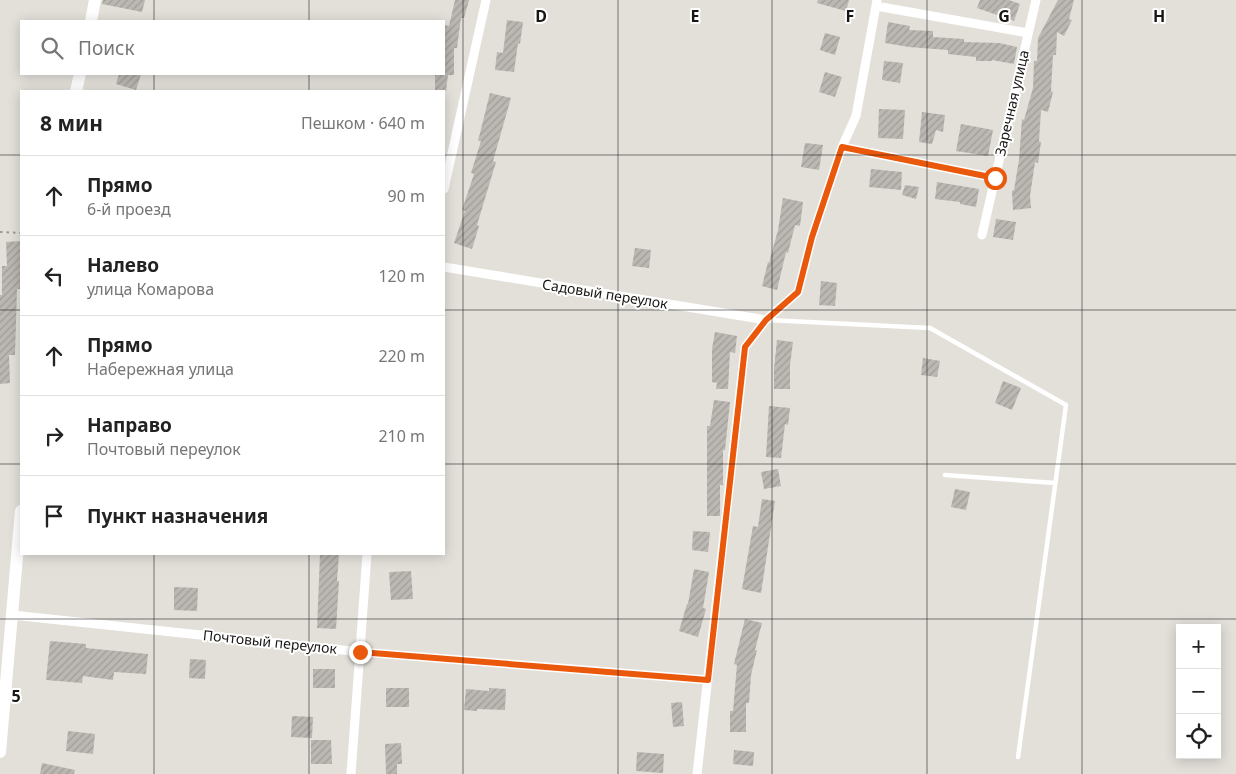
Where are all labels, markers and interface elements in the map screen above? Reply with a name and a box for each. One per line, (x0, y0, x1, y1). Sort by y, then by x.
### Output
text: D (535, 5, 547, 27)
text: E (691, 5, 700, 27)
text: F (846, 5, 854, 27)
text: G (998, 5, 1010, 27)
text: H (1153, 5, 1165, 27)
search box (20, 20, 445, 75)
icon: search (38, 34, 66, 62)
text: Поиск (78, 35, 134, 61)
street label: Заречная улица (990, 48, 1033, 158)
text: 8 мин (40, 109, 103, 137)
text: Пешком · 640 m (301, 112, 425, 134)
route start (984, 167, 1007, 190)
text: Прямо (87, 172, 153, 198)
icon: ahead (40, 182, 68, 210)
text: 90 m (388, 185, 425, 207)
text: 6-й проезд (87, 198, 171, 220)
text: Налево (87, 252, 159, 278)
icon: left (40, 262, 68, 290)
text: 120 m (378, 265, 425, 287)
street label: Садовый переулок (541, 274, 670, 313)
text: улица Комарова (87, 278, 214, 300)
text: Прямо (87, 332, 153, 358)
icon: ahead (40, 342, 68, 370)
text: 220 m (378, 345, 425, 367)
text: Набережная улица (87, 358, 234, 380)
text: Направо (87, 412, 172, 438)
icon: right (40, 422, 68, 450)
text: 210 m (378, 425, 425, 447)
text: Почтовый переулок (87, 438, 241, 460)
icon: arrive (40, 502, 68, 530)
text: Пункт назначения (87, 503, 268, 529)
map controls (1176, 624, 1221, 759)
button: + (1176, 624, 1221, 669)
street label: Почтовый переулок (202, 625, 339, 658)
route end (349, 641, 372, 664)
button: − (1176, 669, 1221, 714)
text: 5 (11, 685, 21, 707)
button: locate (1176, 714, 1221, 759)

